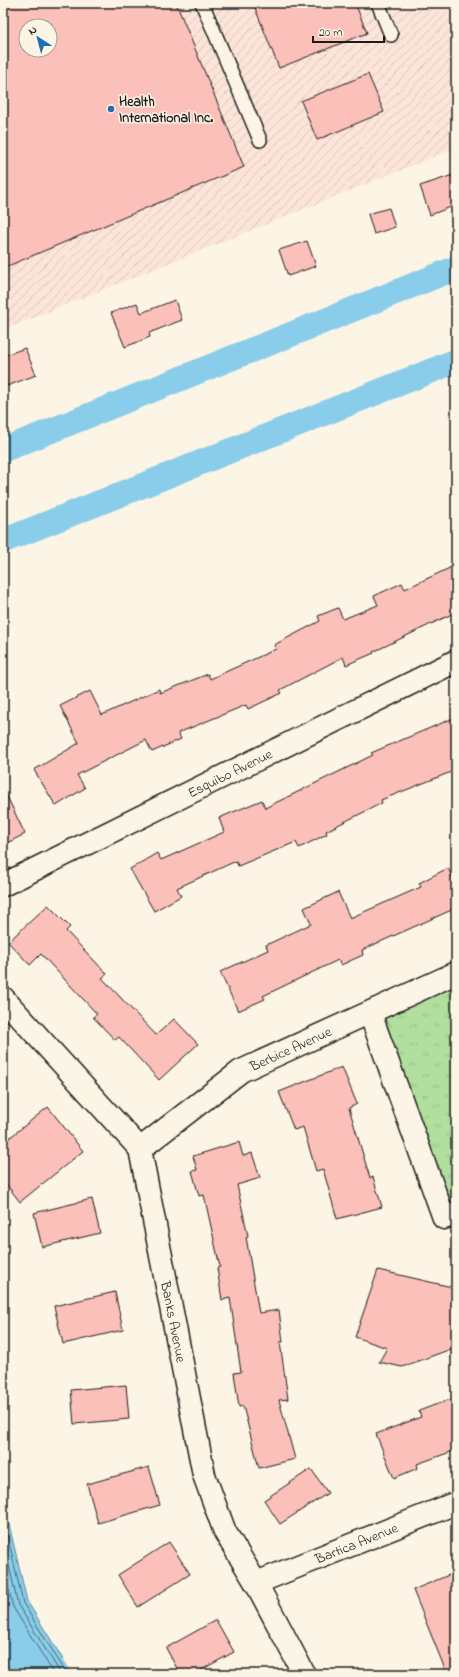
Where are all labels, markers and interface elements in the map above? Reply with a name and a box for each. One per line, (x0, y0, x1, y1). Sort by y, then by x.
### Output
north arrow (18, 18, 58, 58)
scale bar (313, 18, 384, 44)
text: N (25, 22, 40, 39)
text: 20 m (319, 24, 342, 42)
place label: Health International Inc. (119, 92, 213, 129)
marker: Health International Inc. (106, 104, 116, 114)
street label: Esquibo Avenue (185, 744, 277, 804)
street label: Berbice Avenue (246, 1022, 336, 1078)
street label: Banks Avenue (154, 1279, 191, 1365)
street label: Bartica Avenue (311, 1518, 402, 1571)

